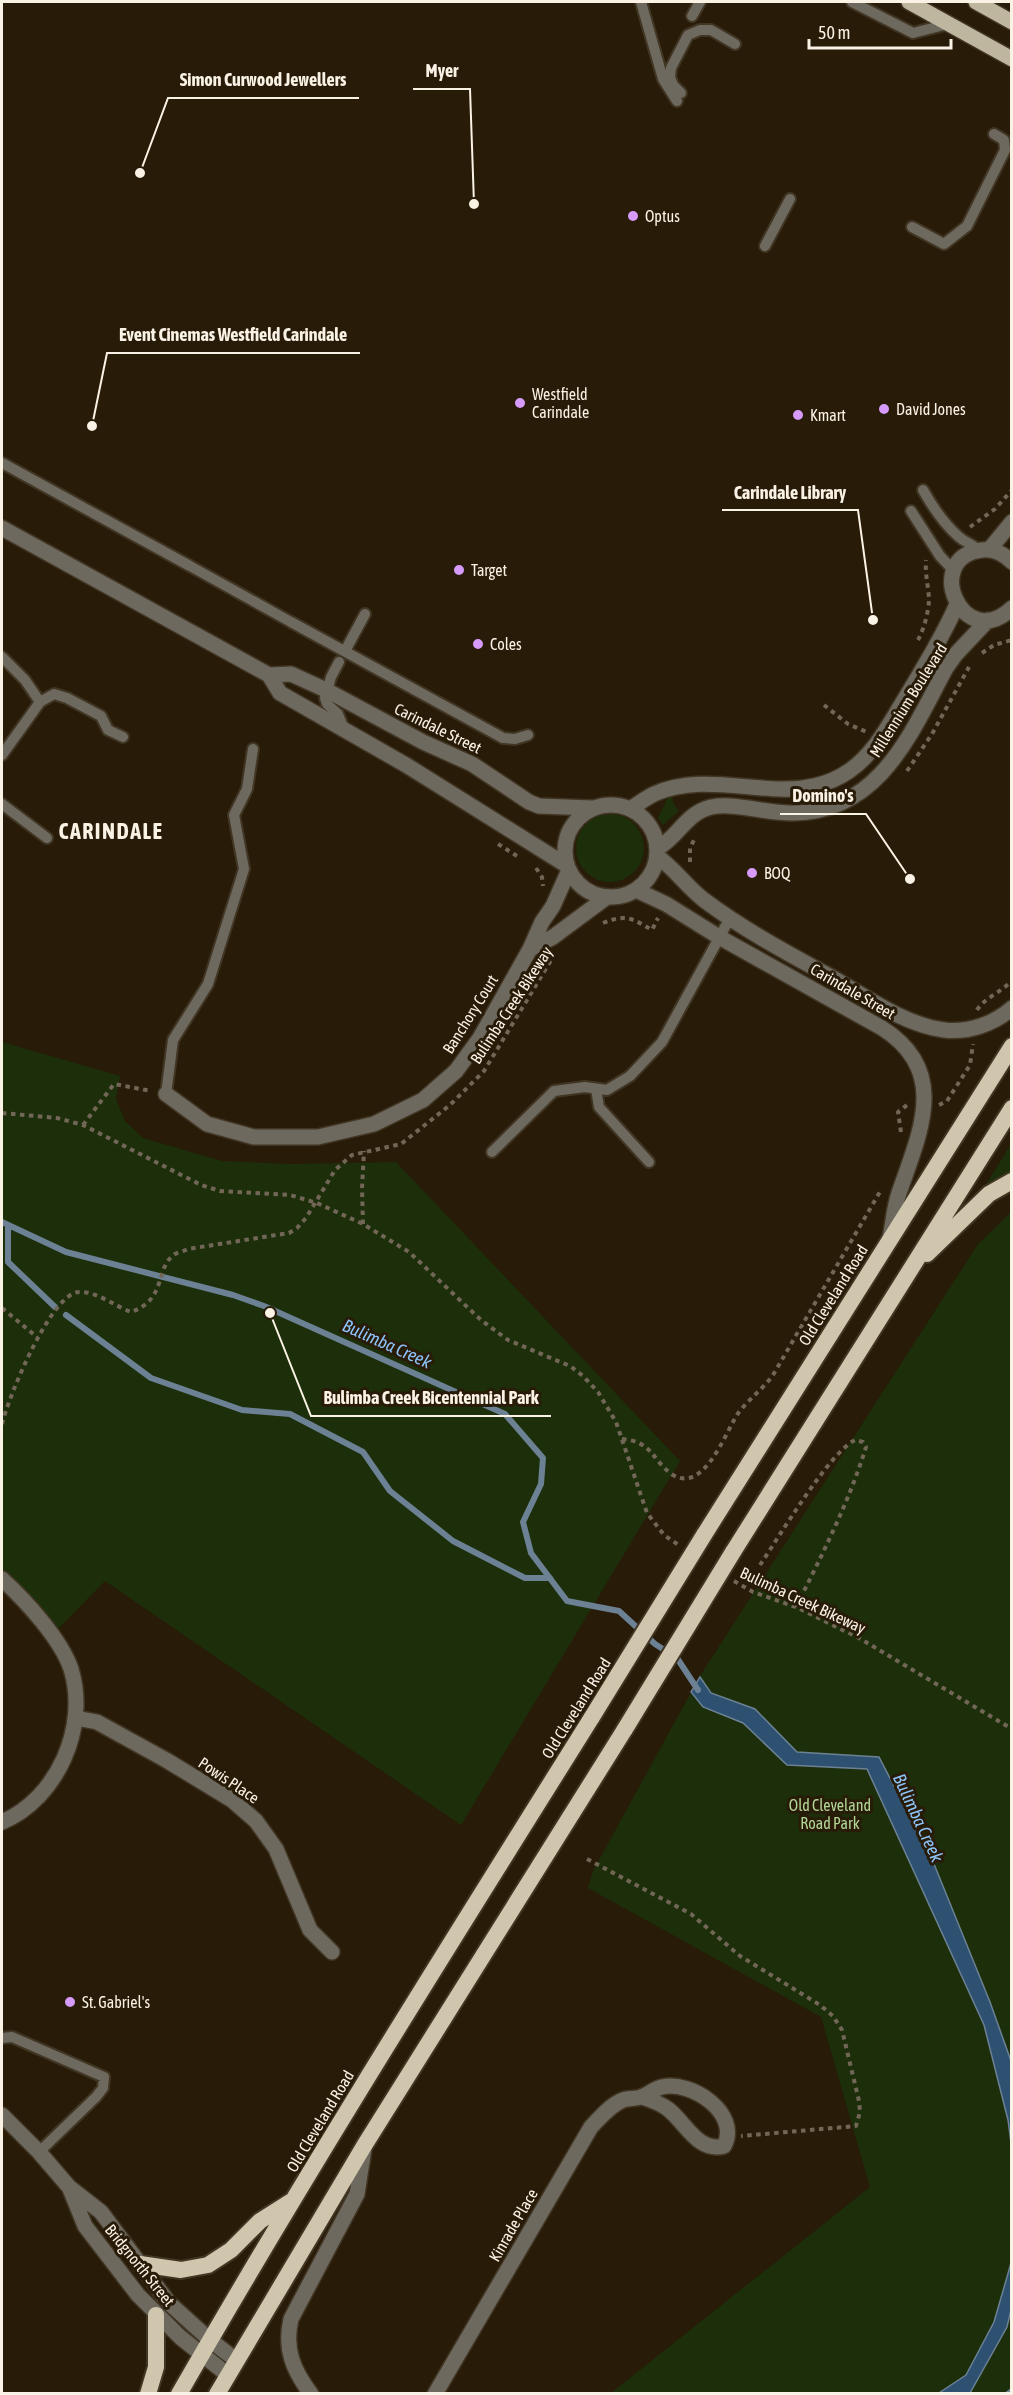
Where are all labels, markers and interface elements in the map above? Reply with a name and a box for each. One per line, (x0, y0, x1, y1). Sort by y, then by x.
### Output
scale bar (809, 12, 952, 50)
text: 50 m (818, 22, 850, 43)
callout: Myer (413, 53, 470, 89)
text: Myer (426, 60, 459, 81)
callout: Simon Curwood Jewellers (168, 62, 359, 98)
text: Simon Curwood Jewellers (180, 69, 347, 90)
place label: Optus (645, 207, 680, 226)
marker: Optus (626, 209, 640, 223)
callout: Event Cinemas Westfield Carindale (107, 317, 360, 353)
text: Event Cinemas Westfield Carindale (119, 324, 347, 345)
place label: Westfield Carindale (532, 385, 589, 421)
marker: Westfield Carindale (513, 396, 527, 410)
place label: David Jones (896, 400, 966, 418)
marker: David Jones (877, 402, 891, 416)
place label: Kmart (810, 406, 846, 424)
marker: Kmart (791, 408, 805, 422)
callout: Carindale Library (722, 474, 858, 510)
text: Carindale Library (734, 482, 847, 503)
place label: Target (471, 561, 507, 580)
marker: Target (452, 563, 466, 577)
place label: Coles (490, 635, 522, 653)
marker: Coles (471, 637, 485, 651)
street label: Millennium Boulevard (866, 640, 950, 760)
street label: Carindale Street (392, 699, 485, 757)
callout: Domino's (780, 778, 866, 814)
text: Domino's (792, 785, 854, 806)
district label: CARINDALE (59, 818, 163, 844)
place label: BOQ (764, 864, 791, 882)
marker: BOQ (745, 866, 759, 880)
street label: Bulimba Creek Bikeway (466, 943, 557, 1068)
street label: Carindale Street (808, 960, 899, 1023)
street label: Banchory Court (439, 971, 502, 1057)
street label: Old Cleveland Road (795, 1241, 871, 1349)
water label: Bulimba Creek (339, 1315, 436, 1373)
callout: Bulimba Creek Bicentennial Park (311, 1380, 551, 1416)
text: Bulimba Creek Bicentennial Park (323, 1387, 540, 1408)
street label: Bulimba Creek Bikeway (737, 1563, 869, 1638)
street label: Old Cleveland Road (538, 1654, 614, 1762)
street label: Powis Place (195, 1753, 263, 1807)
water label: Bulimba Creek (889, 1770, 949, 1866)
park label: Old Cleveland Road Park (789, 1796, 871, 1832)
place label: St. Gabriel's (82, 1993, 150, 2011)
marker: St. Gabriel's (63, 1995, 77, 2009)
street label: Old Cleveland Road (283, 2067, 357, 2175)
street label: Kinrade Place (485, 2185, 541, 2265)
street label: Bridgnorth Street (101, 2220, 179, 2310)

